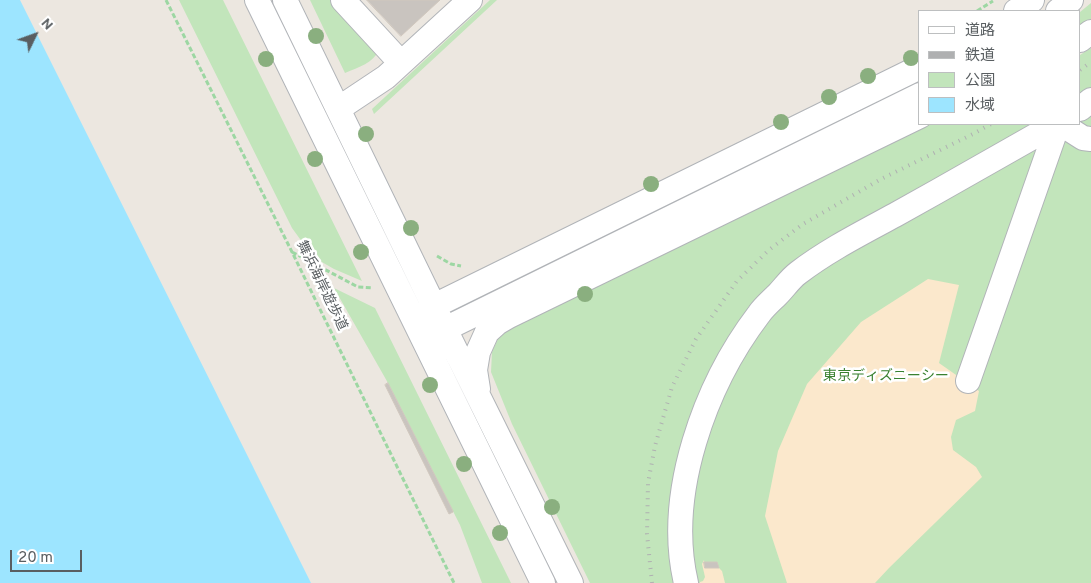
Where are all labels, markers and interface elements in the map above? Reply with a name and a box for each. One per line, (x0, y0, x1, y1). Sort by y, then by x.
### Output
north arrow (10, 10, 60, 60)
legend (918, 10, 1081, 125)
text: N (37, 15, 56, 34)
text: 道路 (965, 22, 995, 41)
text: 鉄道 (965, 47, 995, 66)
text: 公園 (965, 72, 995, 91)
text: 水域 (965, 97, 995, 116)
street label: 舞浜海岸遊歩道 (292, 238, 350, 334)
park label: 東京ディズニーシー (823, 369, 949, 385)
scale bar (12, 540, 85, 572)
text: 20 m (18, 549, 53, 568)

